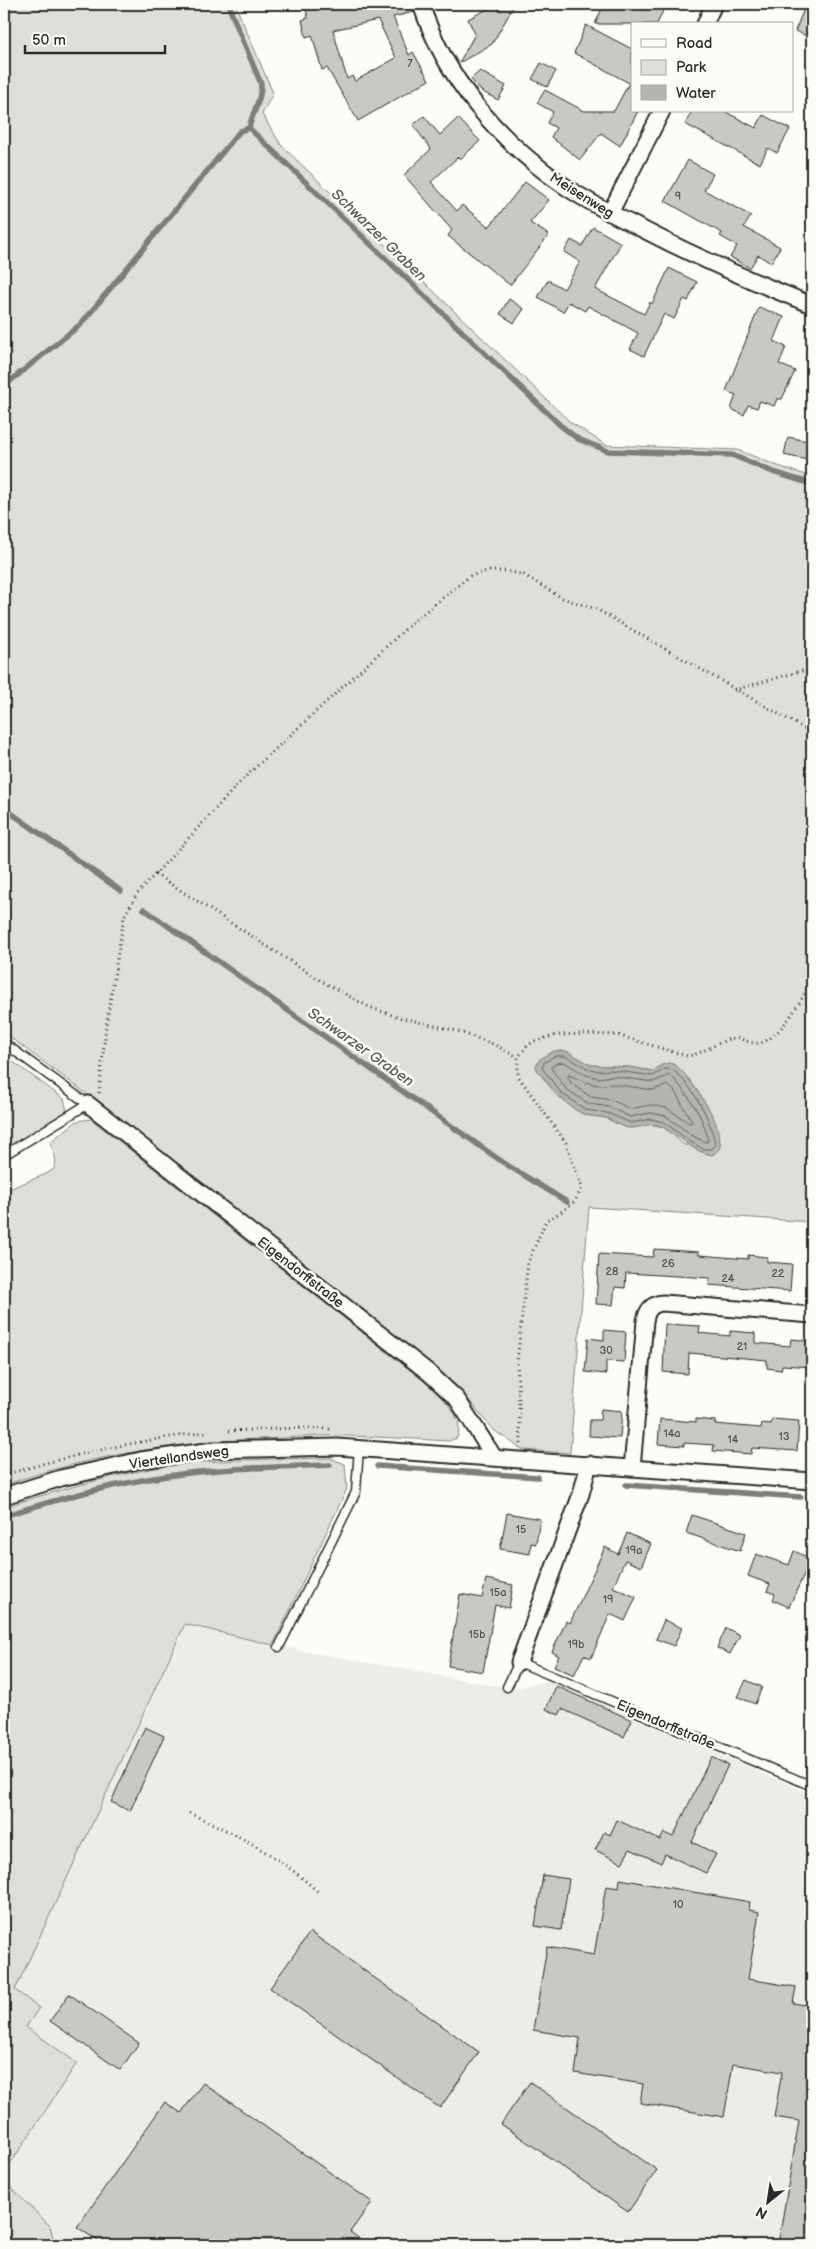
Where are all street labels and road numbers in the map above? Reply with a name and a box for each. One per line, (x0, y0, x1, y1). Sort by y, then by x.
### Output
street label: Meisenweg (547, 169, 617, 222)
street label: Eigendorffstraße (254, 1233, 347, 1311)
street label: Viertellandsweg (128, 1442, 230, 1473)
street label: Eigendorffstraße (614, 1696, 718, 1753)

